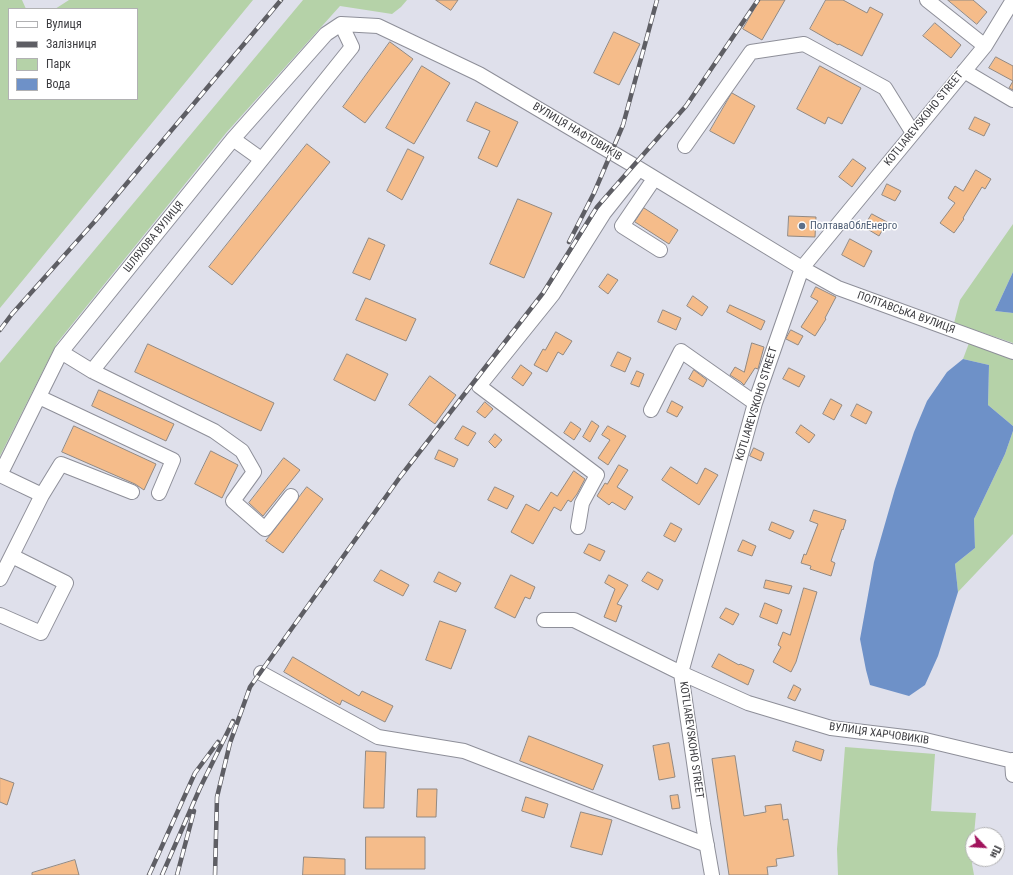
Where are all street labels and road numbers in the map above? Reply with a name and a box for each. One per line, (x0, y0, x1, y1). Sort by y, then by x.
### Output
street label: KOTLIAREVSKOHO STREET (882, 69, 966, 169)
street label: ВУЛИЦЯ НАФТОВИКІВ (530, 100, 624, 164)
street label: ШЛЯХОВА ВУЛИЦЯ (121, 199, 187, 275)
street label: ПОЛТАВСЬКА ВУЛИЦЯ (855, 289, 957, 337)
street label: KOTLIAREVSKOHO STREET (733, 346, 781, 462)
street label: KOTLIAREVSKOHO STREET (676, 681, 706, 799)
street label: ВУЛИЦЯ ХАРЧОВИКІВ (828, 720, 930, 748)

